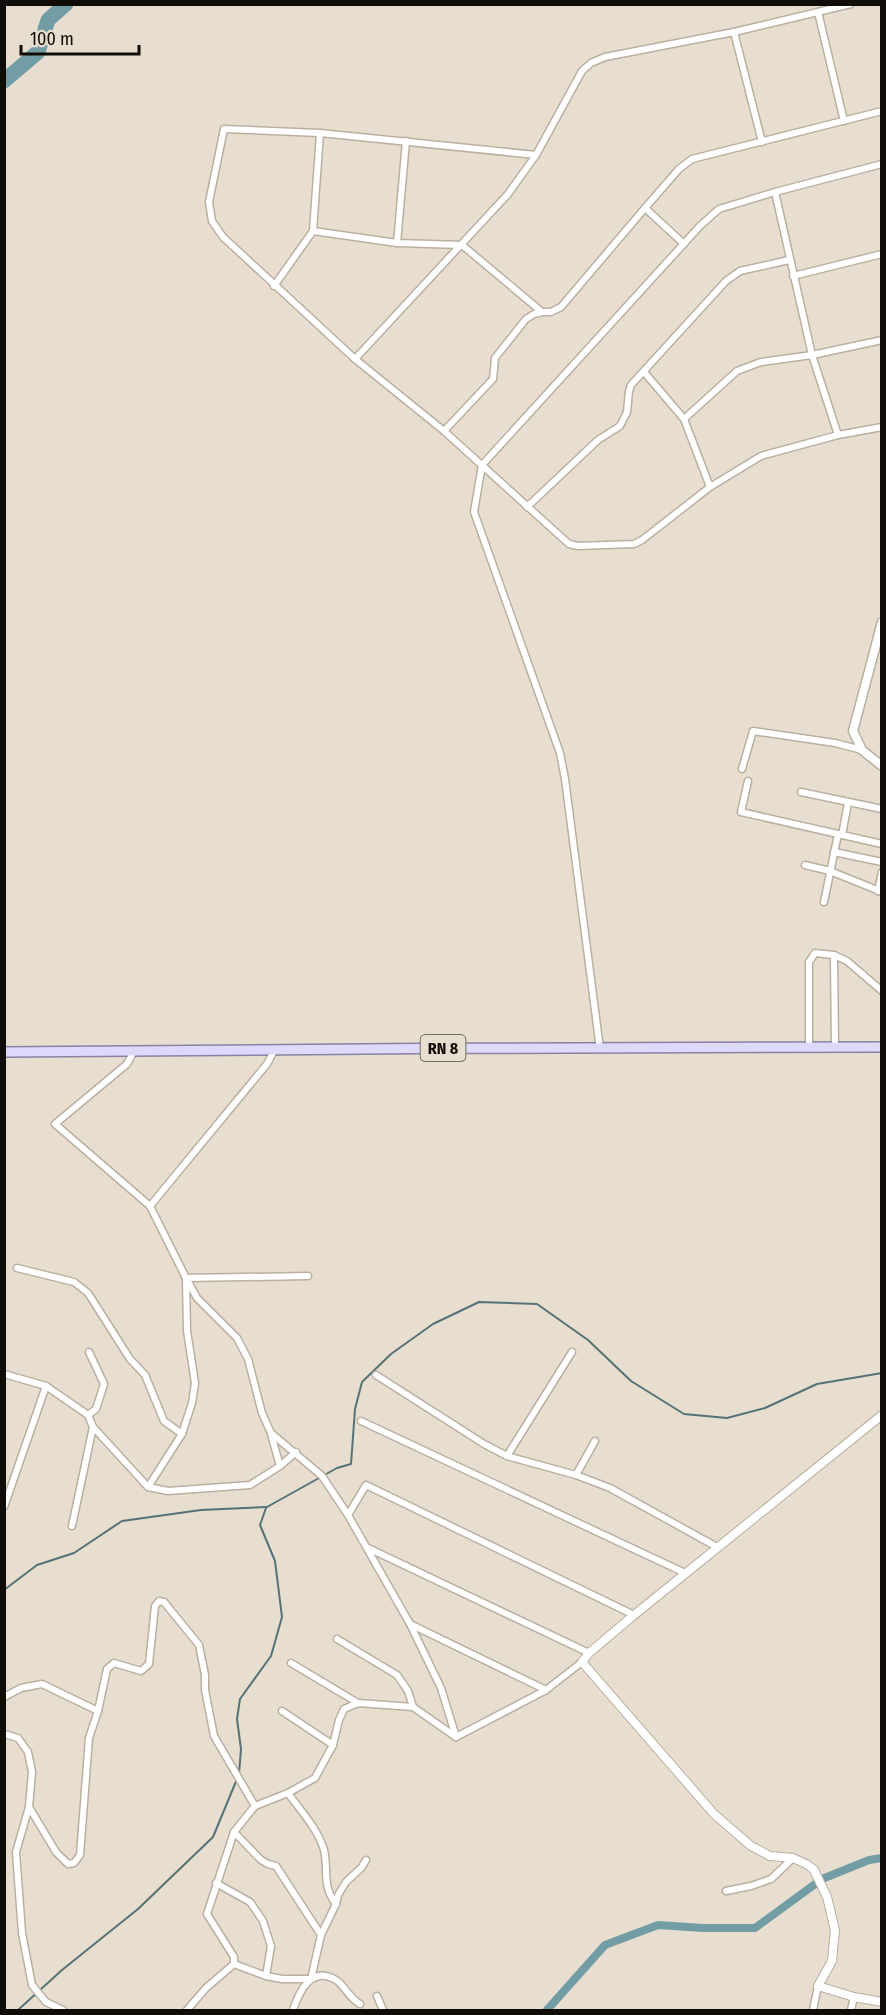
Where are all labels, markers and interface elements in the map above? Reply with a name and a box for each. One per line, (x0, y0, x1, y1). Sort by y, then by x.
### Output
scale bar (21, 18, 140, 56)
text: 100 m (30, 28, 74, 50)
road number: RN 8 (420, 1035, 466, 1061)

